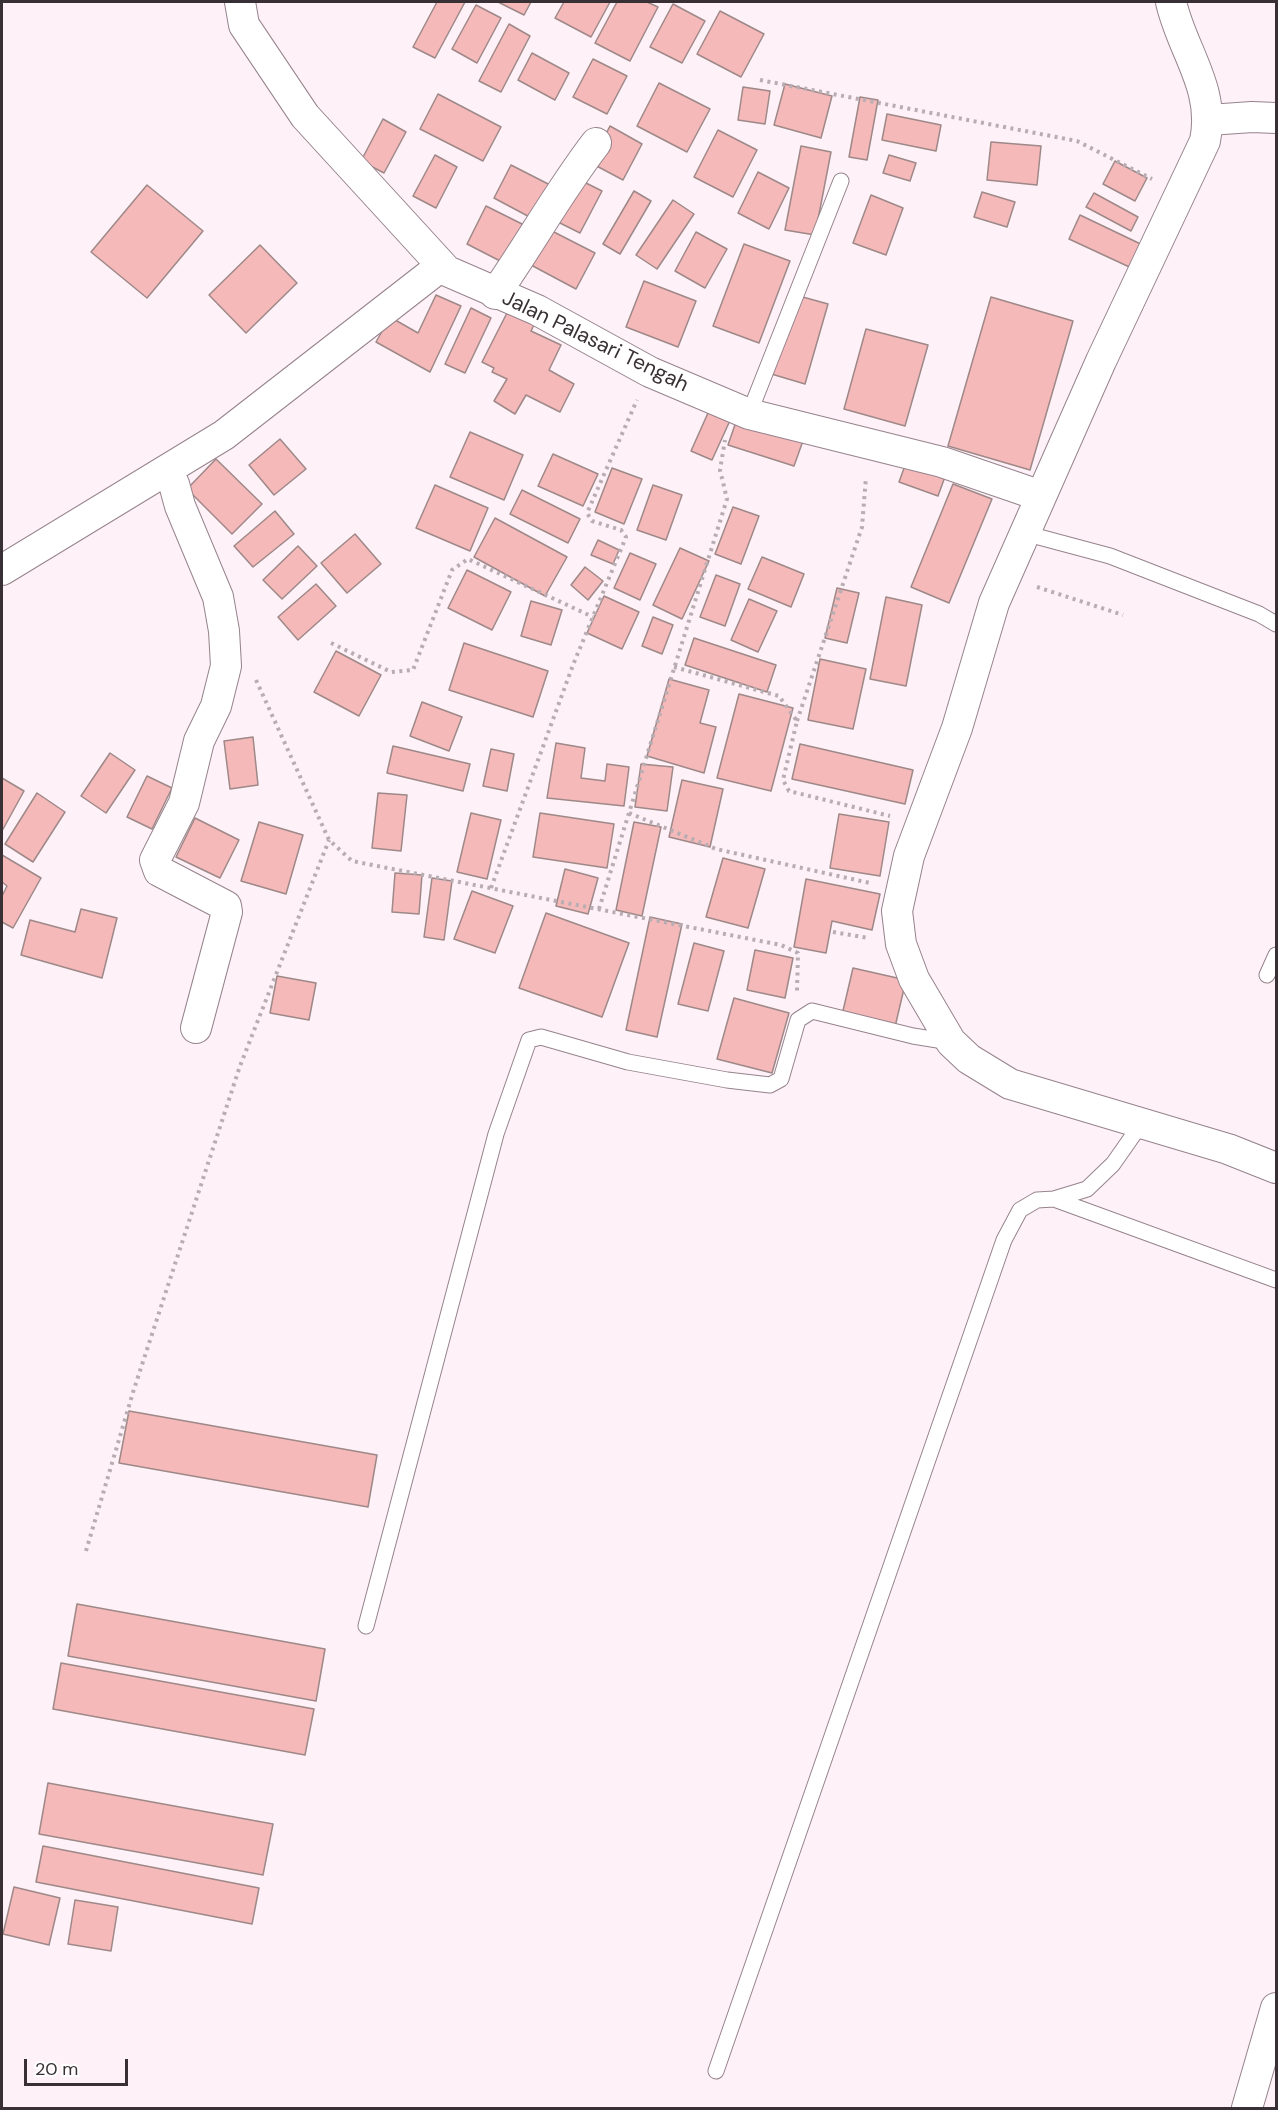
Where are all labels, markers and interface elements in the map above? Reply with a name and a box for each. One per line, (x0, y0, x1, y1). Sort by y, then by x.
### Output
street label: Jalan Palasari Tengah (498, 286, 692, 398)
scale bar (27, 2047, 130, 2085)
text: 20 m (35, 2057, 78, 2081)

